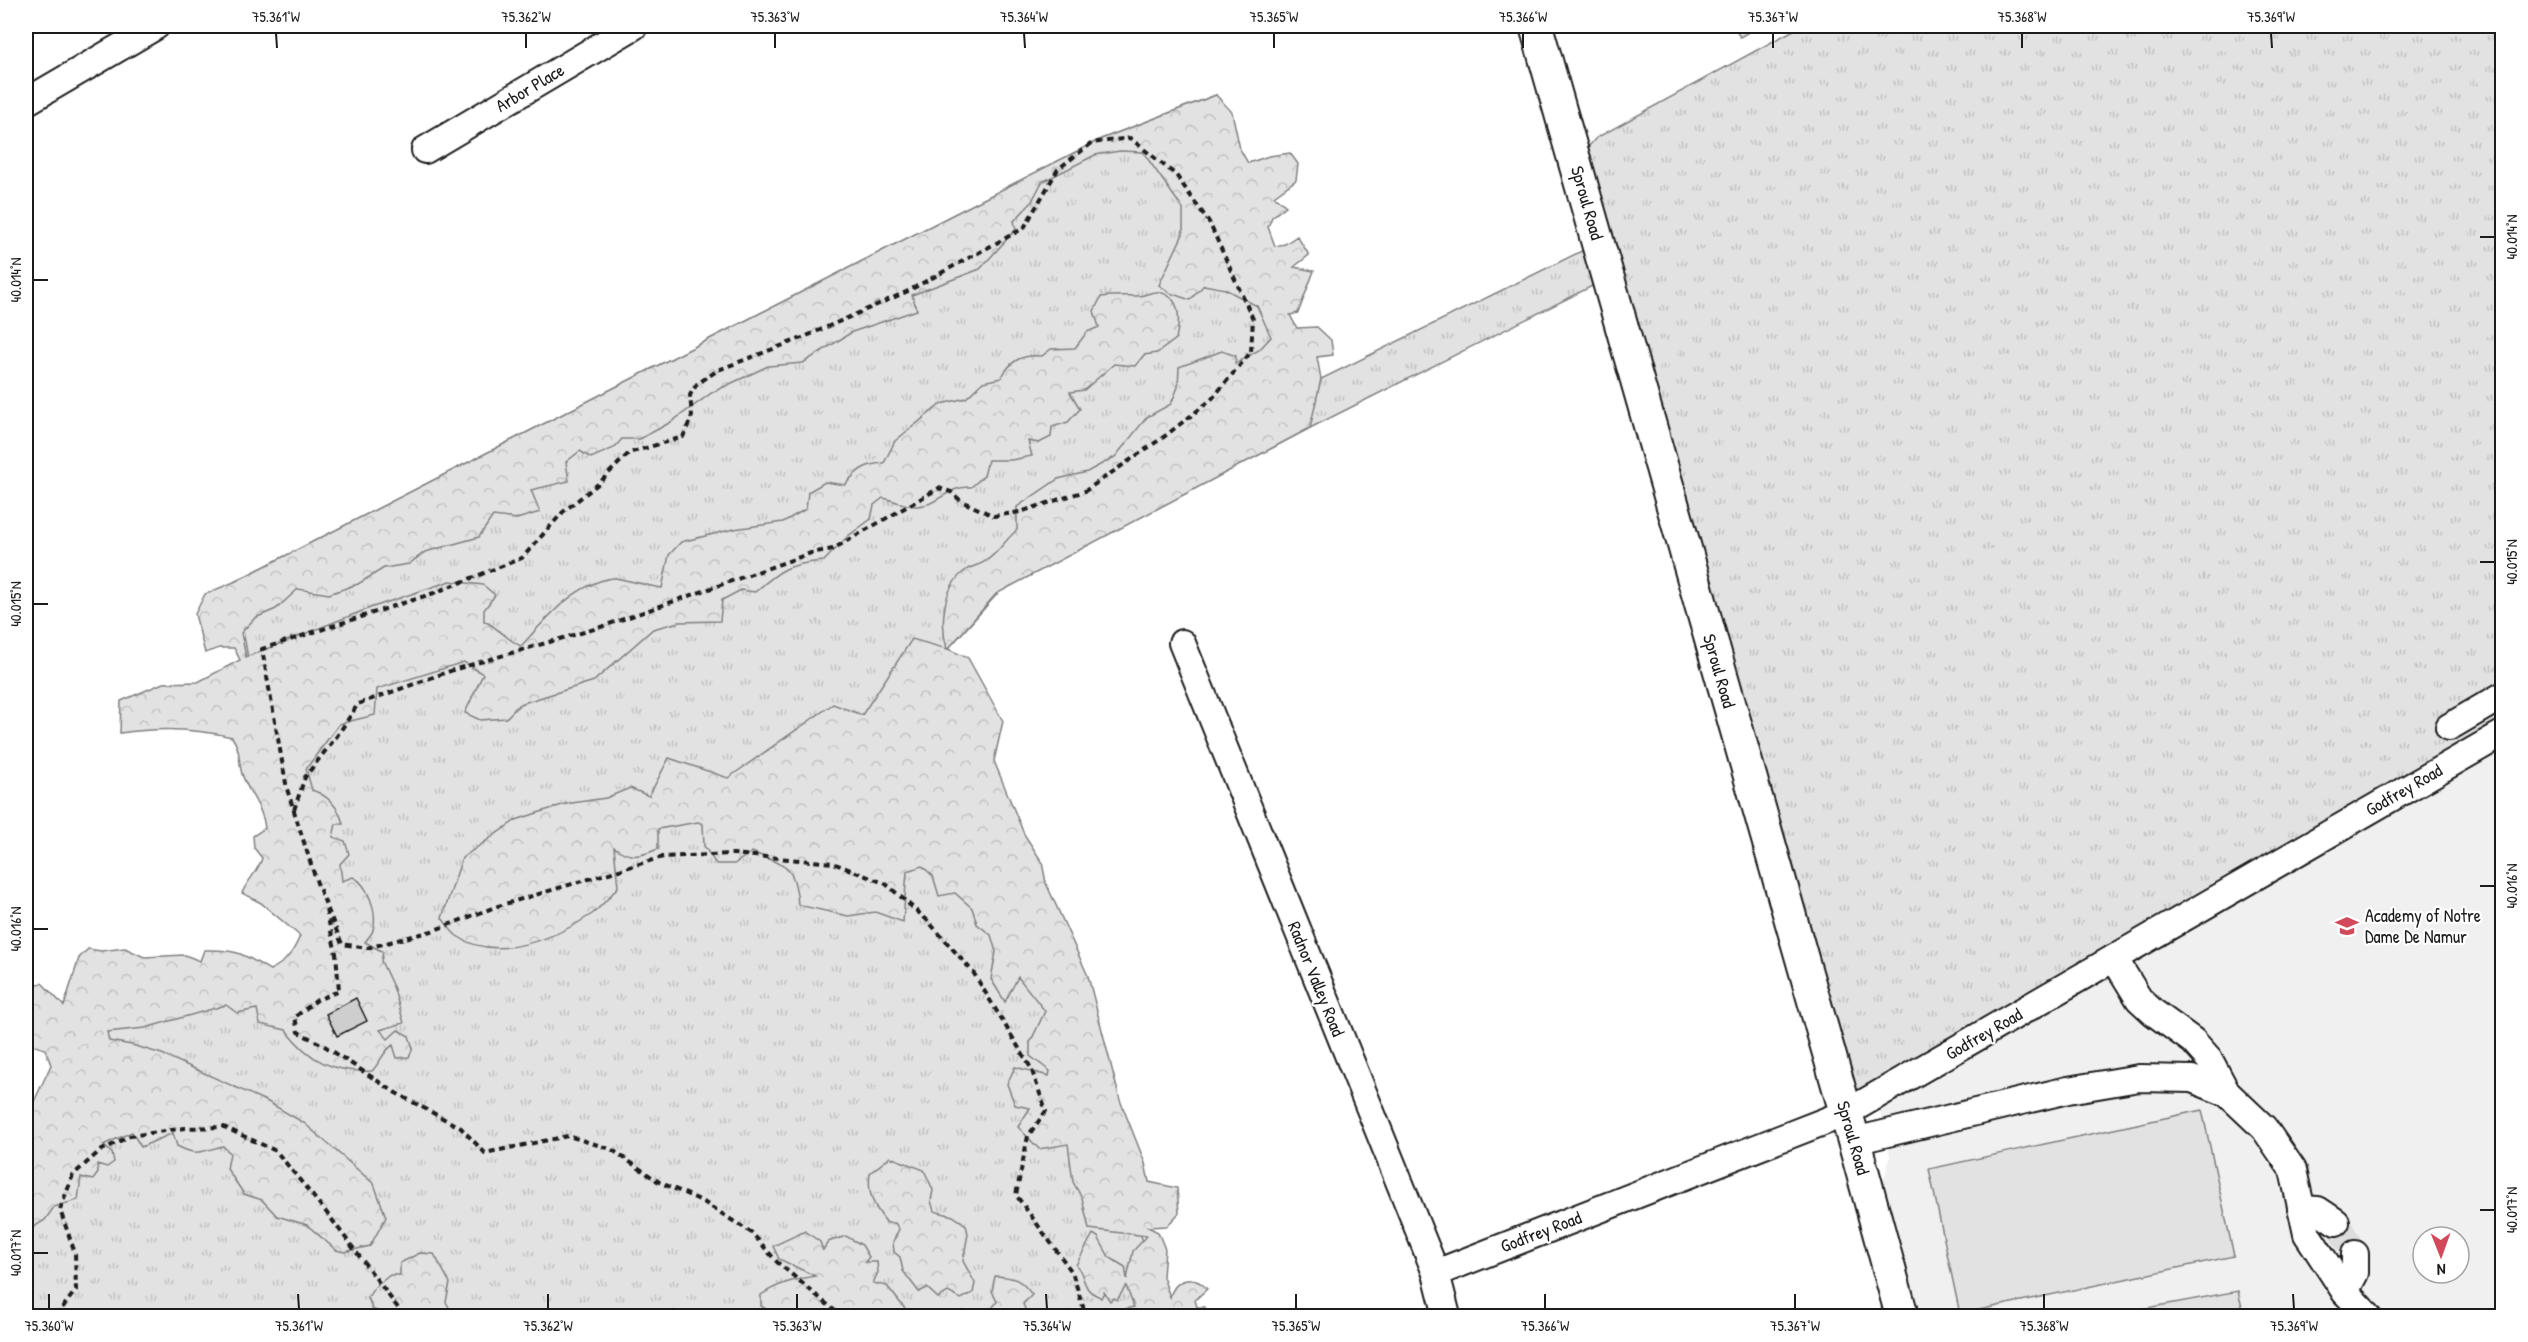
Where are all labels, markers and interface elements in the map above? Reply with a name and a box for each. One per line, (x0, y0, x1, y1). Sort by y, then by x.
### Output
text: 75.361°W (252, 6, 301, 27)
text: 75.362°W (501, 6, 551, 27)
text: 75.363°W (750, 6, 800, 27)
text: 75.364°W (1000, 6, 1049, 27)
text: 75.365°W (1250, 6, 1299, 27)
text: 75.366°W (1499, 6, 1548, 27)
text: 75.367°W (1748, 6, 1799, 27)
text: 75.368°W (1998, 6, 2047, 27)
text: 75.369°W (2247, 6, 2296, 27)
street label: Arbor Place (491, 57, 569, 118)
street label: Sproul Road (1565, 163, 1610, 243)
text: 40.014°N (2501, 215, 2522, 259)
text: 40.014°N (5, 258, 26, 302)
text: 40.015°N (2501, 539, 2522, 585)
text: 40.015°N (5, 581, 26, 627)
street label: Sproul Road (1697, 631, 1742, 711)
street label: Godfrey Road (2361, 758, 2447, 822)
text: 40.016°N (2501, 863, 2522, 909)
place label: Academy of Notre Dame De Namur (2365, 903, 2481, 949)
text: 40.016°N (5, 906, 26, 952)
school or university icon: Academy of Notre Dame De Namur (2334, 913, 2360, 939)
street label: Radnor Valley Road (1282, 918, 1351, 1040)
street label: Godfrey Road (1941, 1002, 2027, 1066)
street label: Sproul Road (1831, 1098, 1876, 1178)
text: 40.017°N (2501, 1187, 2522, 1233)
street label: Godfrey Road (1497, 1205, 1585, 1258)
north arrow (2411, 1225, 2471, 1285)
text: 40.017°N (5, 1230, 26, 1276)
text: N (2436, 1259, 2446, 1281)
text: 75.360°W (24, 1315, 74, 1336)
text: 75.361°W (275, 1315, 324, 1336)
text: 75.362°W (523, 1315, 573, 1336)
text: 75.363°W (772, 1315, 822, 1336)
text: 75.364°W (1023, 1315, 1072, 1336)
text: 75.365°W (1272, 1315, 1321, 1336)
text: 75.366°W (1521, 1315, 1570, 1336)
text: 75.367°W (1770, 1315, 1821, 1336)
text: 75.368°W (2020, 1315, 2069, 1336)
text: 75.369°W (2270, 1315, 2319, 1336)

